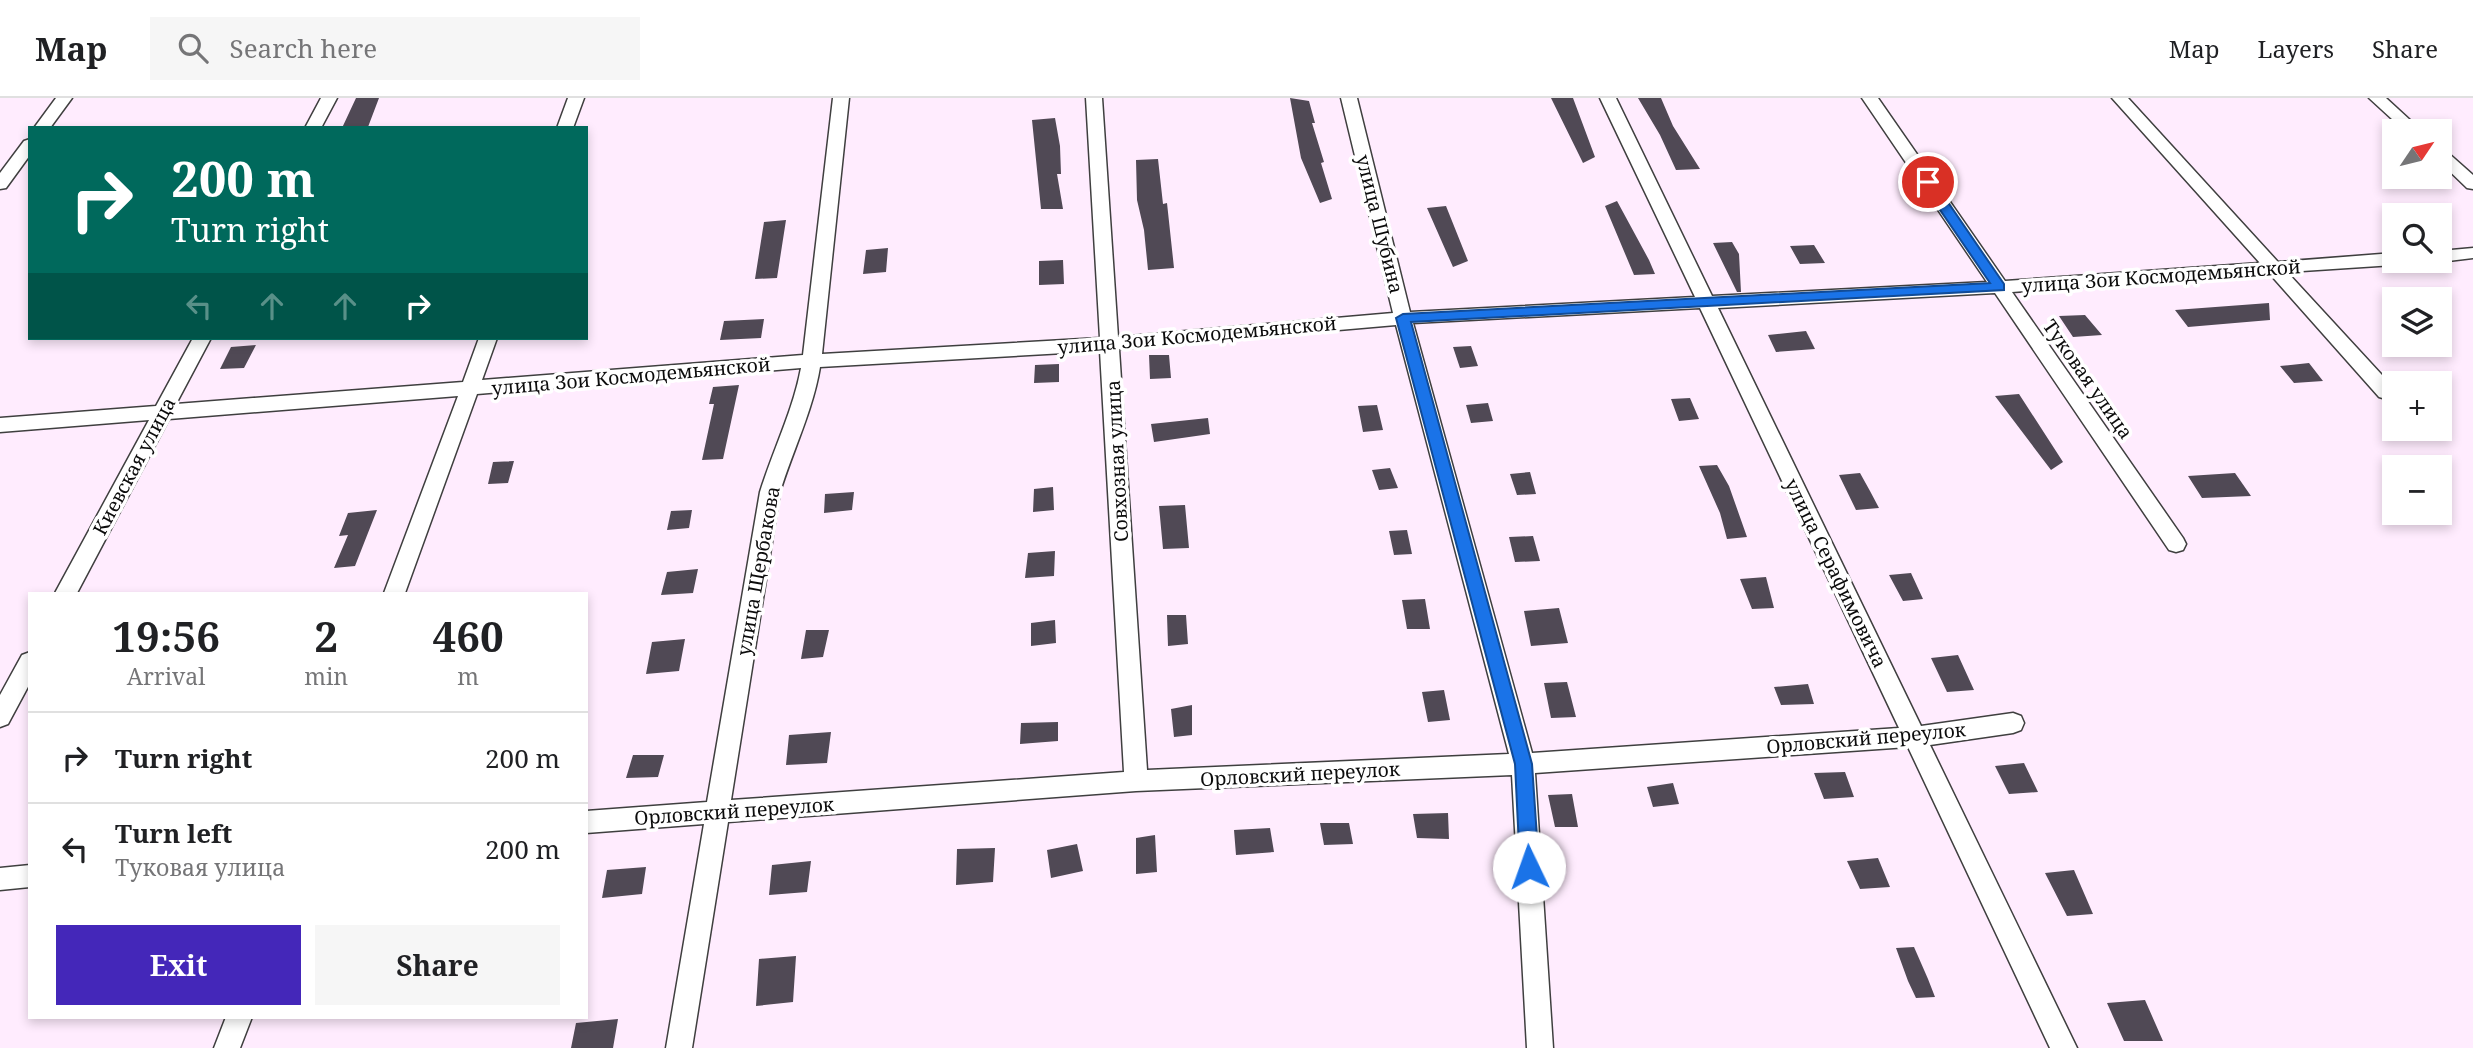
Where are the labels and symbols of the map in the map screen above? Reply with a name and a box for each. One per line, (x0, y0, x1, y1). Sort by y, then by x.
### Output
north arrow (2382, 119, 2452, 189)
street label: улица Шубина (1350, 152, 1410, 296)
pin (1898, 152, 1958, 212)
street label: улица Зои Космодемьянской (2021, 253, 2302, 299)
street label: улица Зои Космодемьянской (1057, 310, 1338, 360)
street label: Туковая улица (2037, 314, 2139, 444)
street label: улица Зои Космодемьянской (491, 351, 772, 401)
street label: Совхозная улица (1100, 379, 1134, 543)
street label: Киевская улица (87, 392, 181, 540)
street label: улица Серафимовича (1779, 474, 1893, 672)
street label: улица Щербакова (730, 484, 786, 658)
street label: Орловский переулок (1765, 716, 1968, 760)
street label: Орловский переулок (1199, 756, 1401, 792)
street label: Орловский переулок (633, 791, 835, 831)
position arrow (1492, 830, 1566, 904)

